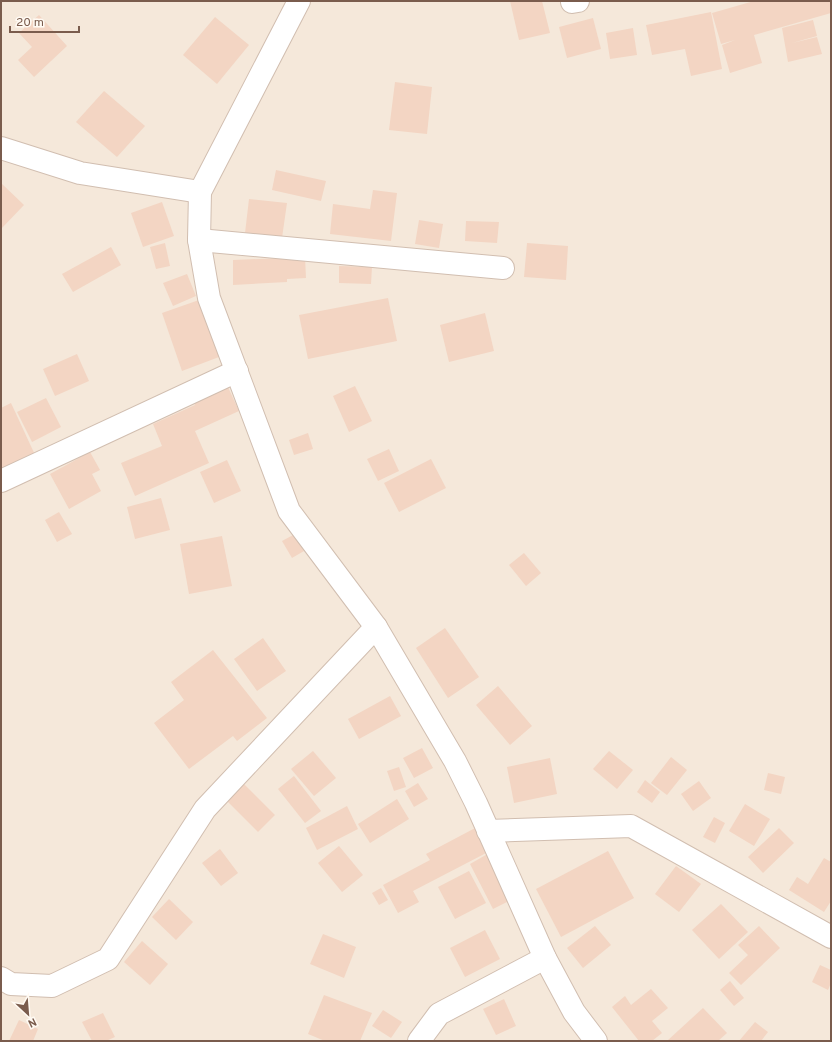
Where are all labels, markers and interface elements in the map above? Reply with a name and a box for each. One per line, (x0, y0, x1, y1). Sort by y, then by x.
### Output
scale bar (10, 8, 79, 34)
text: 20 m (16, 15, 44, 31)
north arrow (8, 994, 48, 1034)
text: N (25, 1014, 39, 1030)

